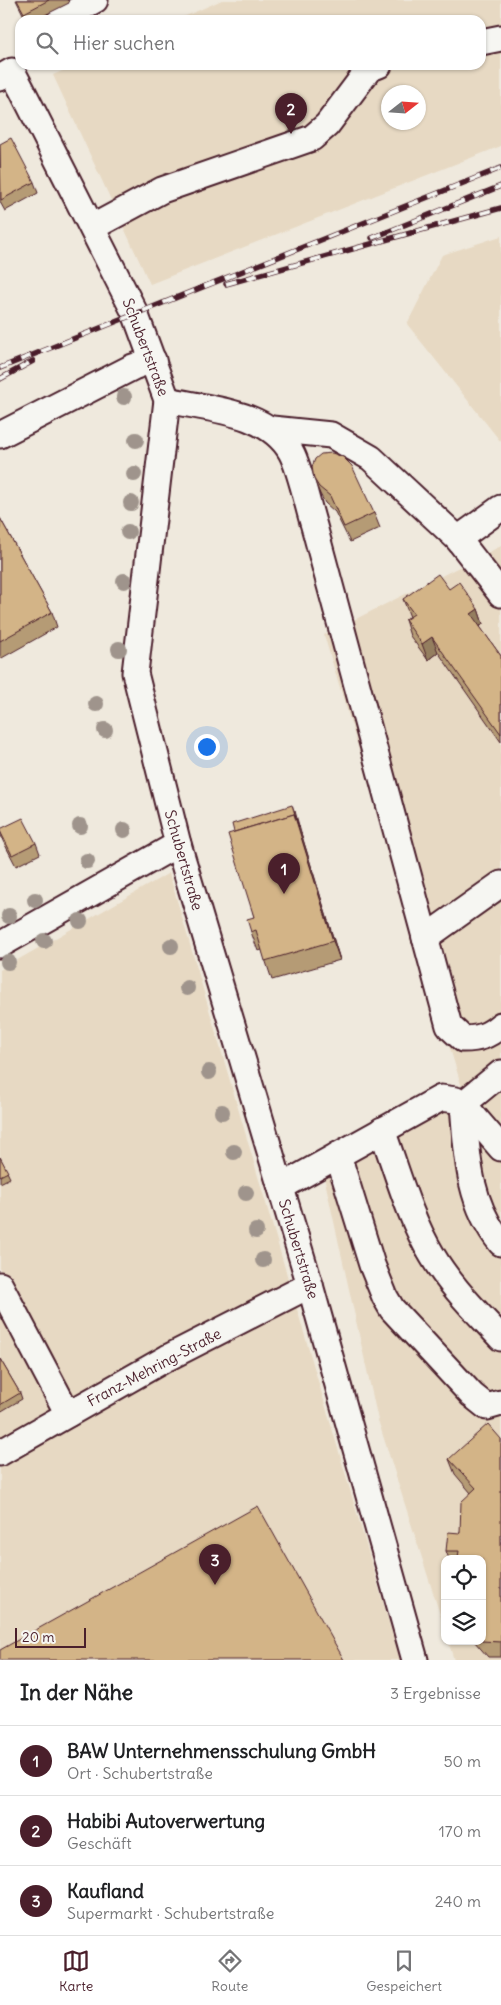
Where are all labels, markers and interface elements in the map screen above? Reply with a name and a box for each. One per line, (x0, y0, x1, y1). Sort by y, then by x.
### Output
search box (15, 15, 486, 70)
icon: search (33, 29, 61, 57)
text: Hier suchen (73, 31, 175, 55)
north arrow (381, 85, 426, 130)
pin: 2 (275, 93, 307, 134)
street label: Schubertstraße (119, 295, 173, 399)
your location (194, 734, 220, 760)
street label: Schubertstraße (161, 808, 207, 912)
pin: 1 (268, 853, 300, 894)
street label: Schubertstraße (275, 1197, 323, 1301)
street label: Franz-Mehring-Straße (84, 1324, 224, 1410)
pin: 3 (199, 1544, 231, 1585)
map controls (441, 1555, 486, 1645)
button: locate (441, 1555, 486, 1600)
button: layers (441, 1600, 486, 1645)
scale bar (15, 1625, 86, 1648)
text: 20 m (22, 1628, 55, 1646)
text: In der Nähe (20, 1679, 133, 1706)
text: 3 Ergebnisse (390, 1683, 481, 1703)
text: BAW Unternehmensschulung GmbH (67, 1739, 376, 1763)
text: 1 (33, 1751, 39, 1771)
text: 50 m (443, 1751, 481, 1771)
text: Ort · Schubertstraße (67, 1763, 213, 1783)
text: Habibi Autoverwertung (67, 1809, 265, 1833)
text: 2 (32, 1821, 40, 1841)
text: 170 m (438, 1821, 481, 1841)
text: Geschäft (67, 1833, 132, 1853)
text: Kaufland (67, 1879, 144, 1903)
text: 3 (31, 1891, 41, 1911)
text: 240 m (435, 1891, 481, 1911)
text: Supermarkt · Schubertstraße (67, 1903, 274, 1923)
tab: Karte (59, 1947, 93, 1995)
tab: Route (211, 1947, 248, 1995)
tab: Gespeichert (366, 1947, 442, 1995)

